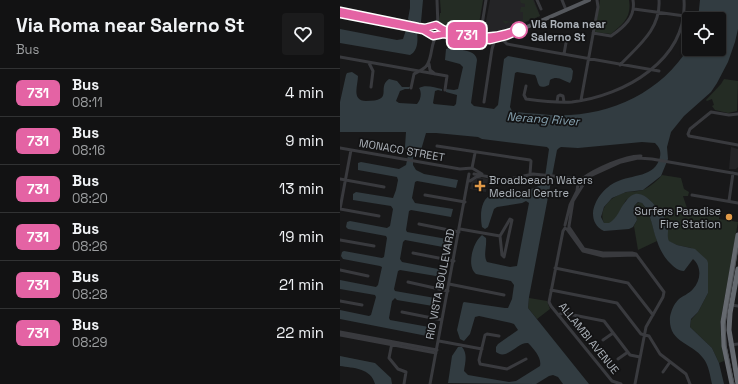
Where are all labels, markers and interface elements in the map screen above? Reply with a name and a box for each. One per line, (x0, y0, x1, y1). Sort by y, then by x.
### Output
map controls (682, 12, 726, 56)
button: locate (682, 12, 726, 56)
text: Via Roma near Salerno St (16, 13, 245, 38)
button: heart (282, 13, 324, 55)
place label: Via Roma near Salerno St (531, 17, 607, 44)
marker: Via Roma near Salerno St (510, 21, 528, 39)
line badge: 731 (444, 22, 490, 48)
text: 731 (456, 26, 478, 44)
text: Bus (16, 41, 39, 58)
text: Bus (72, 75, 99, 94)
text: 4 min (285, 83, 324, 102)
text: 731 (27, 84, 49, 102)
text: 08:11 (72, 94, 103, 111)
water label: Nerang River (506, 108, 581, 130)
text: Bus (72, 123, 99, 142)
text: 9 min (285, 131, 324, 150)
text: 731 (27, 132, 49, 150)
street label: MONACO STREET (358, 136, 447, 165)
text: 08:16 (72, 142, 105, 159)
text: Bus (72, 171, 99, 190)
place label: Broadbeach Waters Medical Centre (489, 173, 593, 200)
text: 13 min (279, 179, 324, 198)
text: 731 (27, 180, 49, 198)
marker: Broadbeach Waters Medical Centre (474, 180, 486, 192)
text: 08:20 (72, 190, 108, 207)
place label: Surfers Paradise Fire Station (635, 204, 721, 231)
marker: Surfers Paradise Fire Station (724, 212, 734, 222)
text: Bus (72, 219, 99, 238)
text: 19 min (279, 227, 324, 246)
text: 731 (27, 228, 49, 246)
street label: RIO VISTA BOULEVARD (422, 228, 458, 340)
text: 08:26 (72, 238, 108, 255)
text: Bus (72, 267, 99, 286)
text: 21 min (279, 275, 324, 294)
text: 731 (27, 276, 49, 294)
text: 08:28 (72, 286, 108, 303)
street label: ALLAMBI AVENUE (556, 299, 622, 377)
text: Bus (72, 315, 99, 334)
text: 22 min (276, 323, 324, 342)
text: 731 (27, 324, 49, 342)
text: 08:29 (72, 334, 107, 351)

